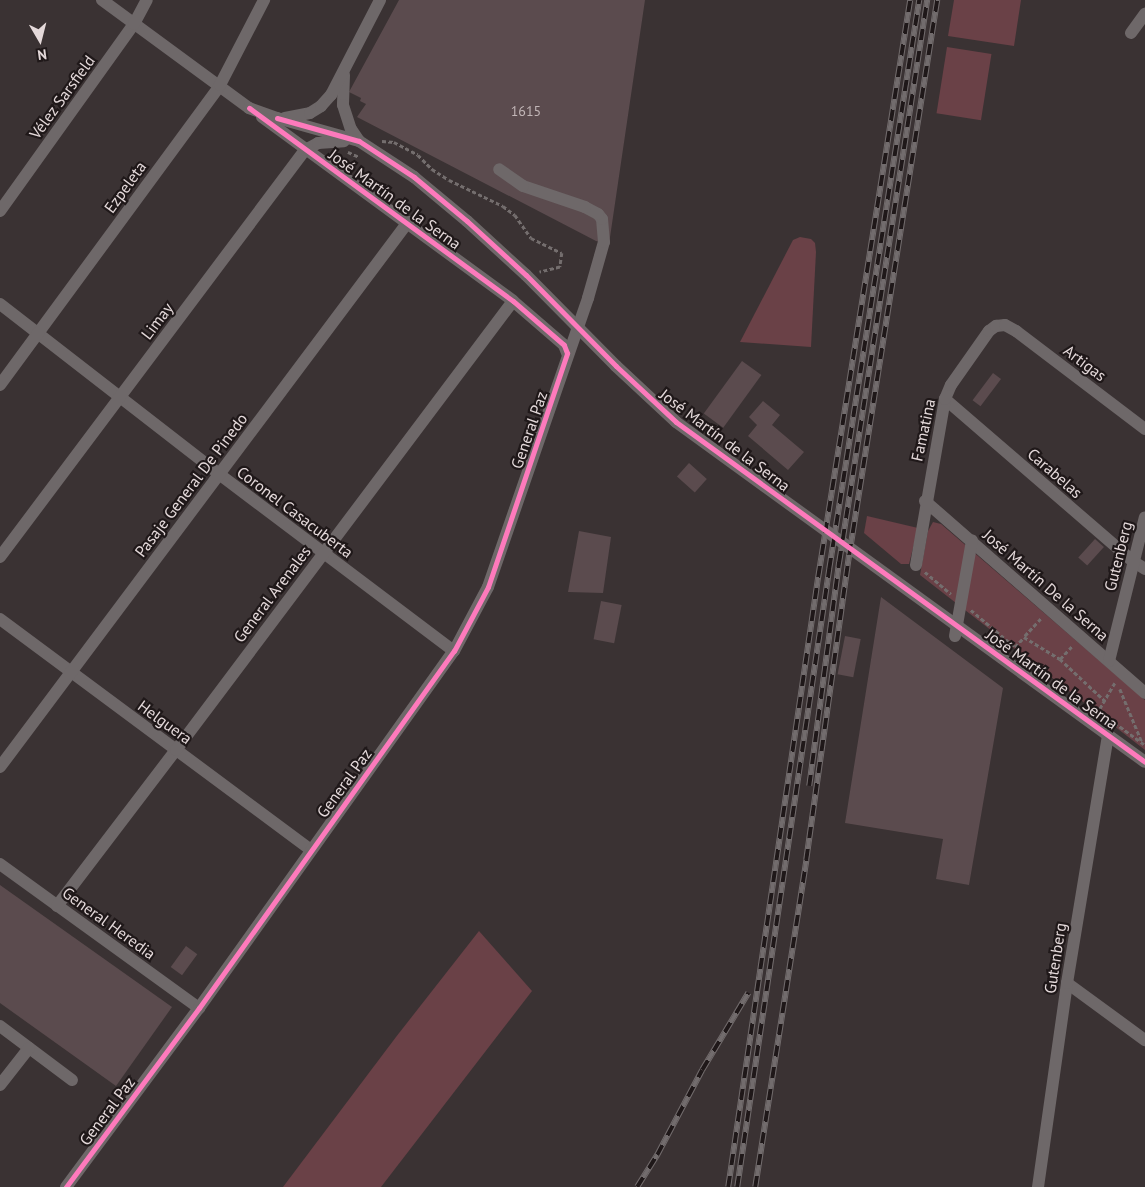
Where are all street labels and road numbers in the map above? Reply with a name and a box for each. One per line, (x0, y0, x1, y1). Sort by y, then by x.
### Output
street label: Vélez Sarsfield (25, 51, 99, 143)
street label: José Martín de la Serna (325, 145, 465, 253)
street label: Ezpeleta (100, 158, 150, 216)
street label: Limay (137, 299, 177, 343)
street label: Artigas (1060, 341, 1110, 385)
street label: José Martín de la Serna (656, 385, 794, 495)
street label: General Paz (507, 389, 551, 471)
street label: Famatina (907, 397, 939, 463)
street label: Pasaje General De Pinedo (131, 409, 251, 561)
street label: Carabelas (1024, 444, 1086, 502)
street label: Coronel Casacuberta (233, 462, 357, 562)
street label: Gutenberg (1100, 519, 1136, 593)
street label: José Martín De la Serna (979, 525, 1113, 645)
street label: General Arenales (229, 542, 315, 646)
street label: José Martín de la Serna (982, 625, 1122, 733)
street label: Helguera (134, 696, 196, 748)
street label: General Paz (313, 745, 375, 821)
street label: General Heredia (59, 883, 159, 963)
street label: Gutenberg (1040, 921, 1070, 995)
street label: General Paz (75, 1073, 139, 1149)

